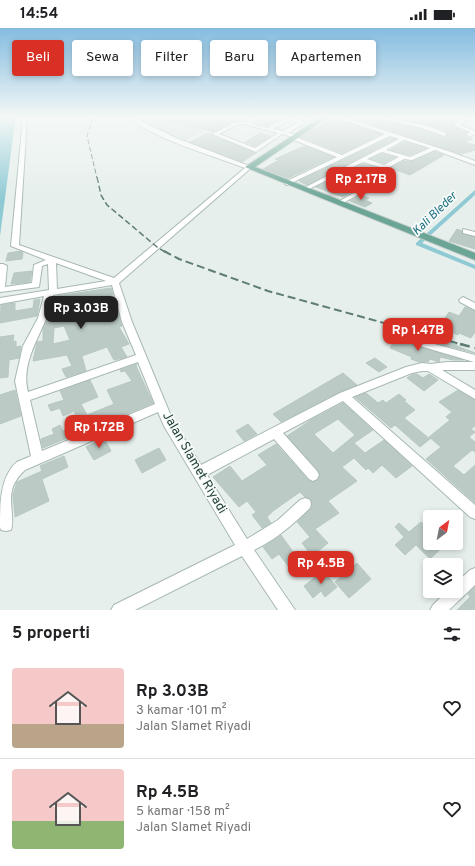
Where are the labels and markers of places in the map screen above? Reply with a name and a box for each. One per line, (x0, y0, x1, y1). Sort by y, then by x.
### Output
pin: Rp 2.17B (320, 167, 402, 201)
pin: Rp 3.03B (40, 296, 122, 330)
pin: Rp 1.47B (377, 318, 459, 352)
pin: Rp 1.72B (58, 415, 140, 449)
pin: Rp 4.5B (284, 551, 358, 585)

